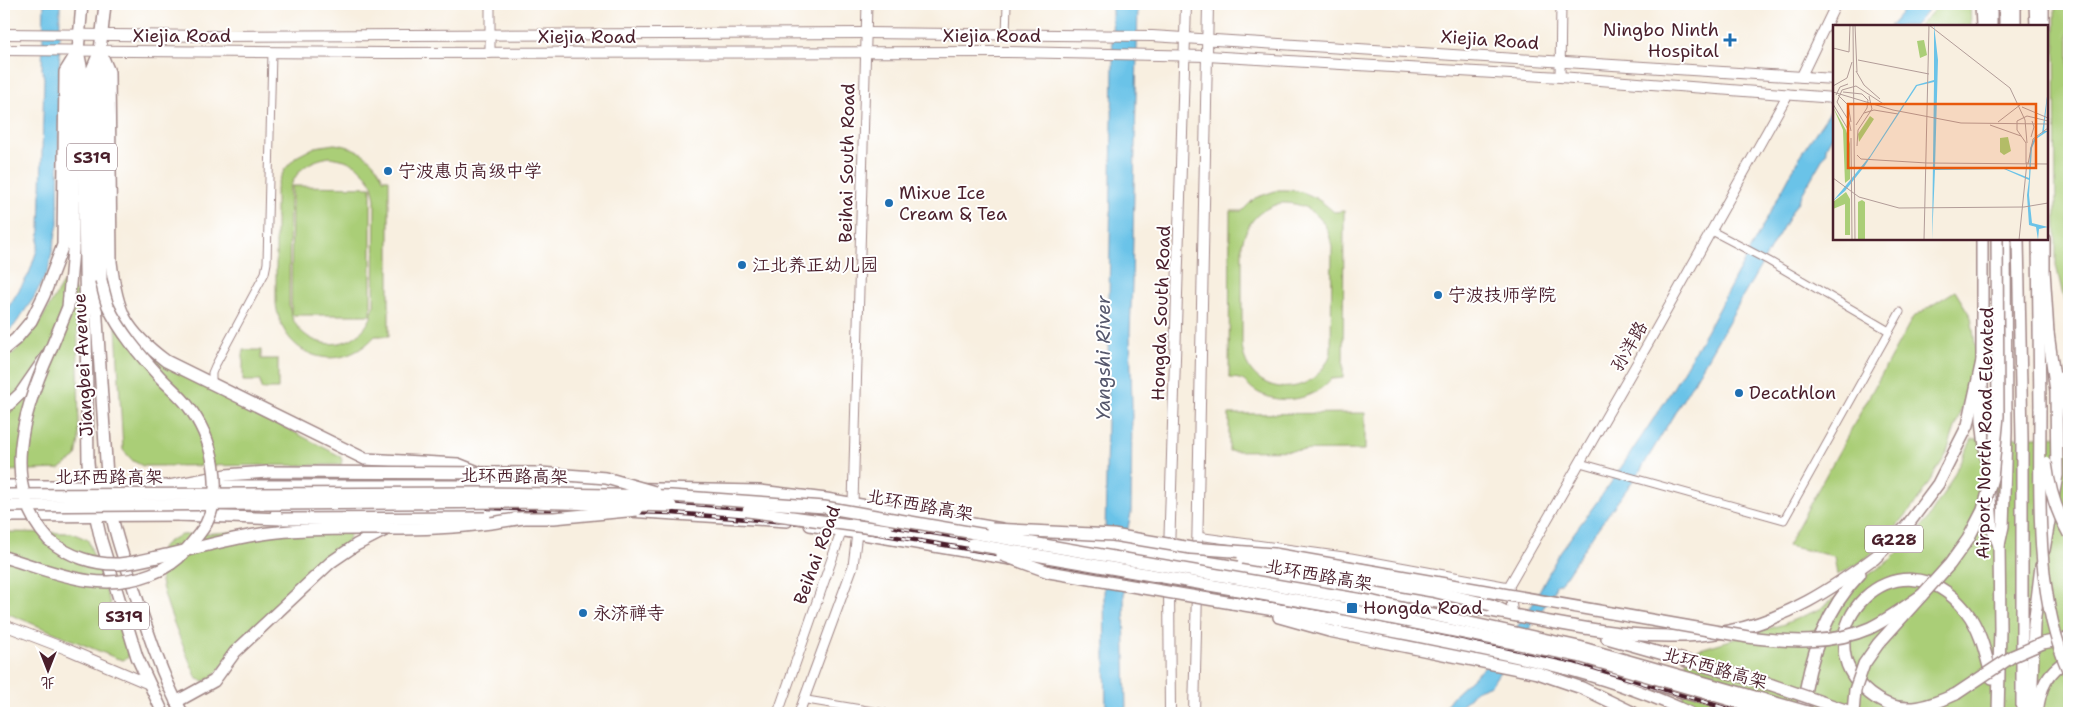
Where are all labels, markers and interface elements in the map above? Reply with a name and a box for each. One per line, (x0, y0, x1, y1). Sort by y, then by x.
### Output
place label: Ningbo Ninth Hospital (1603, 18, 1720, 63)
street label: Xiejia Road (133, 24, 231, 48)
street label: Xiejia Road (943, 24, 1041, 48)
street label: Xiejia Road (538, 25, 636, 49)
street label: Xiejia Road (1440, 25, 1540, 55)
inset map (1833, 25, 2048, 240)
marker: Ningbo Ninth Hospital (1723, 33, 1737, 47)
street label: Beihai South Road (834, 83, 860, 243)
road number: S319 (67, 144, 117, 170)
place label: 宁波惠贞高级中学 (398, 159, 542, 183)
marker: 宁波惠贞高级中学 (382, 165, 394, 177)
place label: Mixue Ice Cream & Tea (899, 181, 1007, 226)
marker: Mixue Ice Cream & Tea (883, 197, 895, 209)
street label: Hongda South Road (1146, 225, 1176, 401)
place label: 江北养正幼儿园 (752, 253, 878, 277)
marker: 江北养正幼儿园 (736, 259, 748, 271)
place label: 宁波技师学院 (1448, 283, 1556, 307)
marker: 宁波技师学院 (1432, 289, 1444, 301)
street label: Jiangbei Avenue (67, 293, 99, 437)
water label: Yangshi River (1091, 294, 1116, 421)
street label: Airport North Road Elevated (1971, 307, 1999, 559)
street label: 孙洋路 (1605, 317, 1653, 375)
place label: Decathlon (1749, 381, 1836, 405)
marker: Decathlon (1733, 387, 1745, 399)
street label: 北环西路高架 (460, 463, 568, 489)
street label: 北环西路高架 (55, 465, 163, 489)
street label: 北环西路高架 (865, 484, 975, 526)
street label: Beihai Road (788, 502, 846, 608)
road number: G228 (1865, 526, 1923, 552)
street label: 北环西路高架 (1264, 554, 1374, 596)
place label: Hongda Road (1363, 596, 1483, 620)
place label: 永济禅寺 (593, 601, 665, 625)
marker: Hongda Road (1345, 601, 1359, 615)
road number: S319 (99, 602, 149, 630)
marker: 永济禅寺 (577, 607, 589, 619)
street label: 北环西路高架 (1660, 642, 1770, 694)
north arrow (22, 644, 72, 694)
text: 北 (41, 674, 55, 692)

